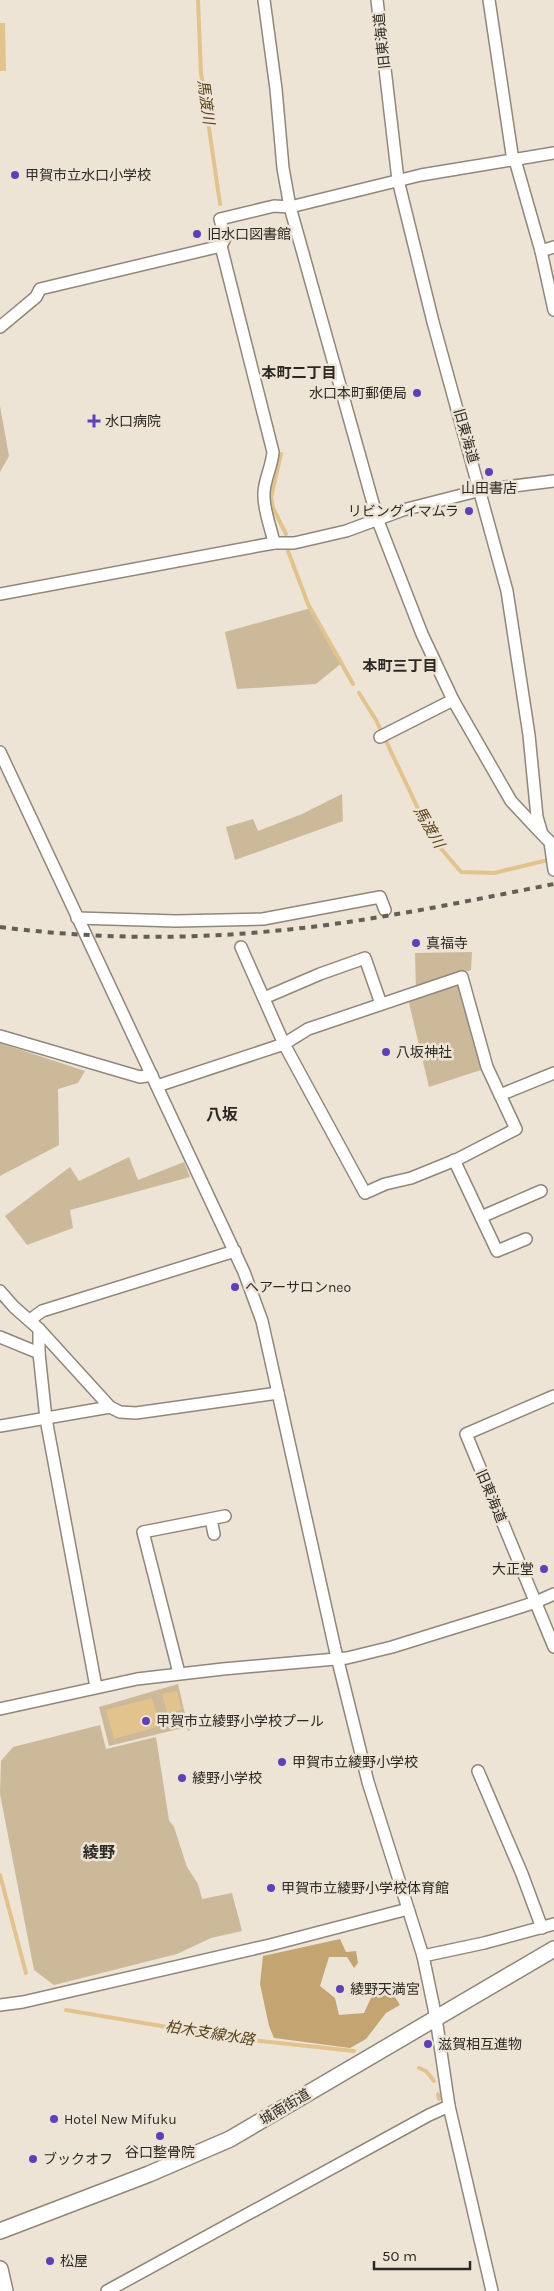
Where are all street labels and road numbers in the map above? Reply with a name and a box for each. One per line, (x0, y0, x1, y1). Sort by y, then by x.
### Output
street label: 旧東海道 (371, 12, 393, 70)
street label: 旧東海道 (450, 407, 482, 465)
street label: 旧東海道 (472, 1467, 510, 1525)
street label: 城南街道 (257, 2085, 313, 2129)

